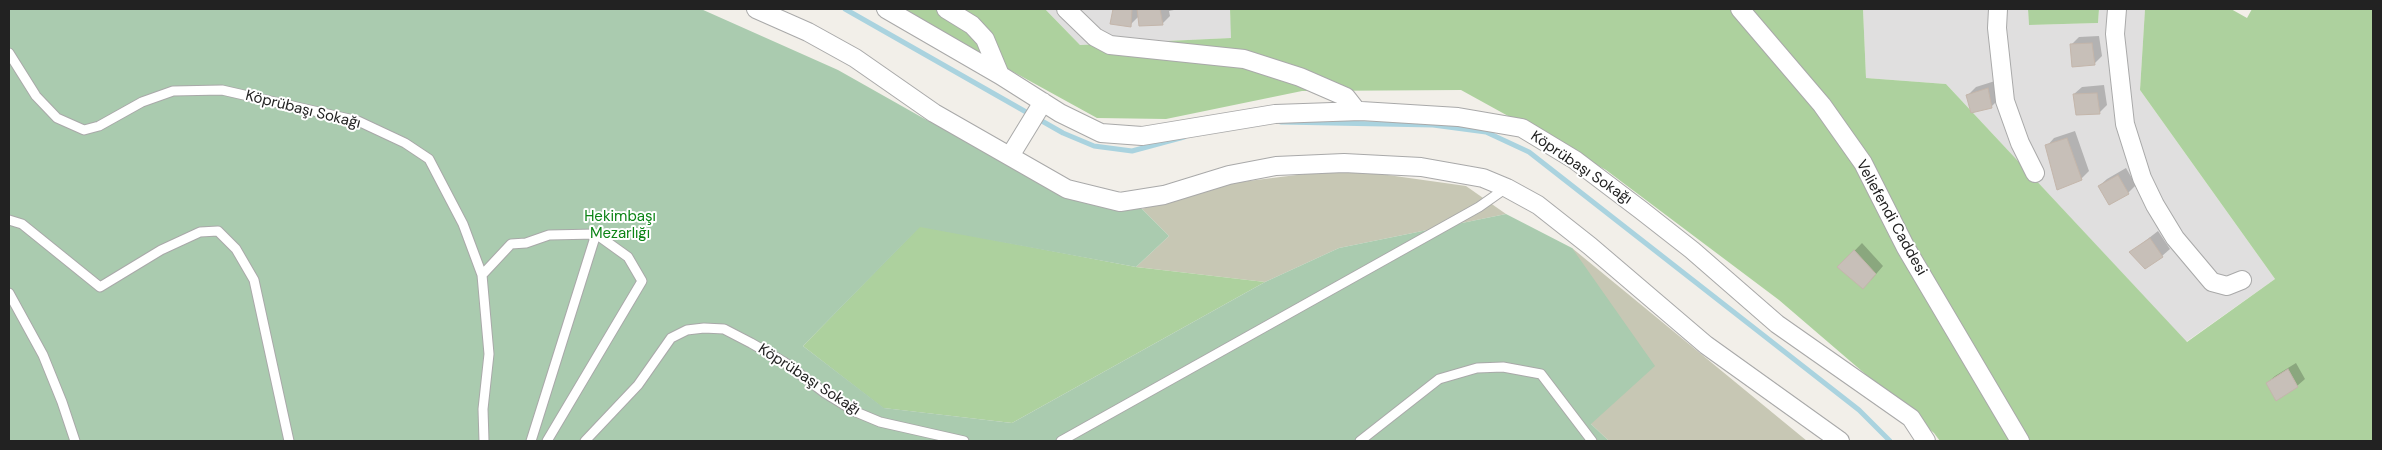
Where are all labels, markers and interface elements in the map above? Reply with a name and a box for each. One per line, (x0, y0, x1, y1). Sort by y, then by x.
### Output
street label: Köprübaşı Sokağı (244, 87, 362, 133)
street label: Köprübaşı Sokağı (1527, 128, 1635, 208)
street label: Veliefendi Caddesi (1852, 157, 1930, 279)
park label: Hekimbaşı Mezarlığı (584, 208, 656, 243)
street label: Köprübaşı Sokağı (755, 340, 863, 420)

